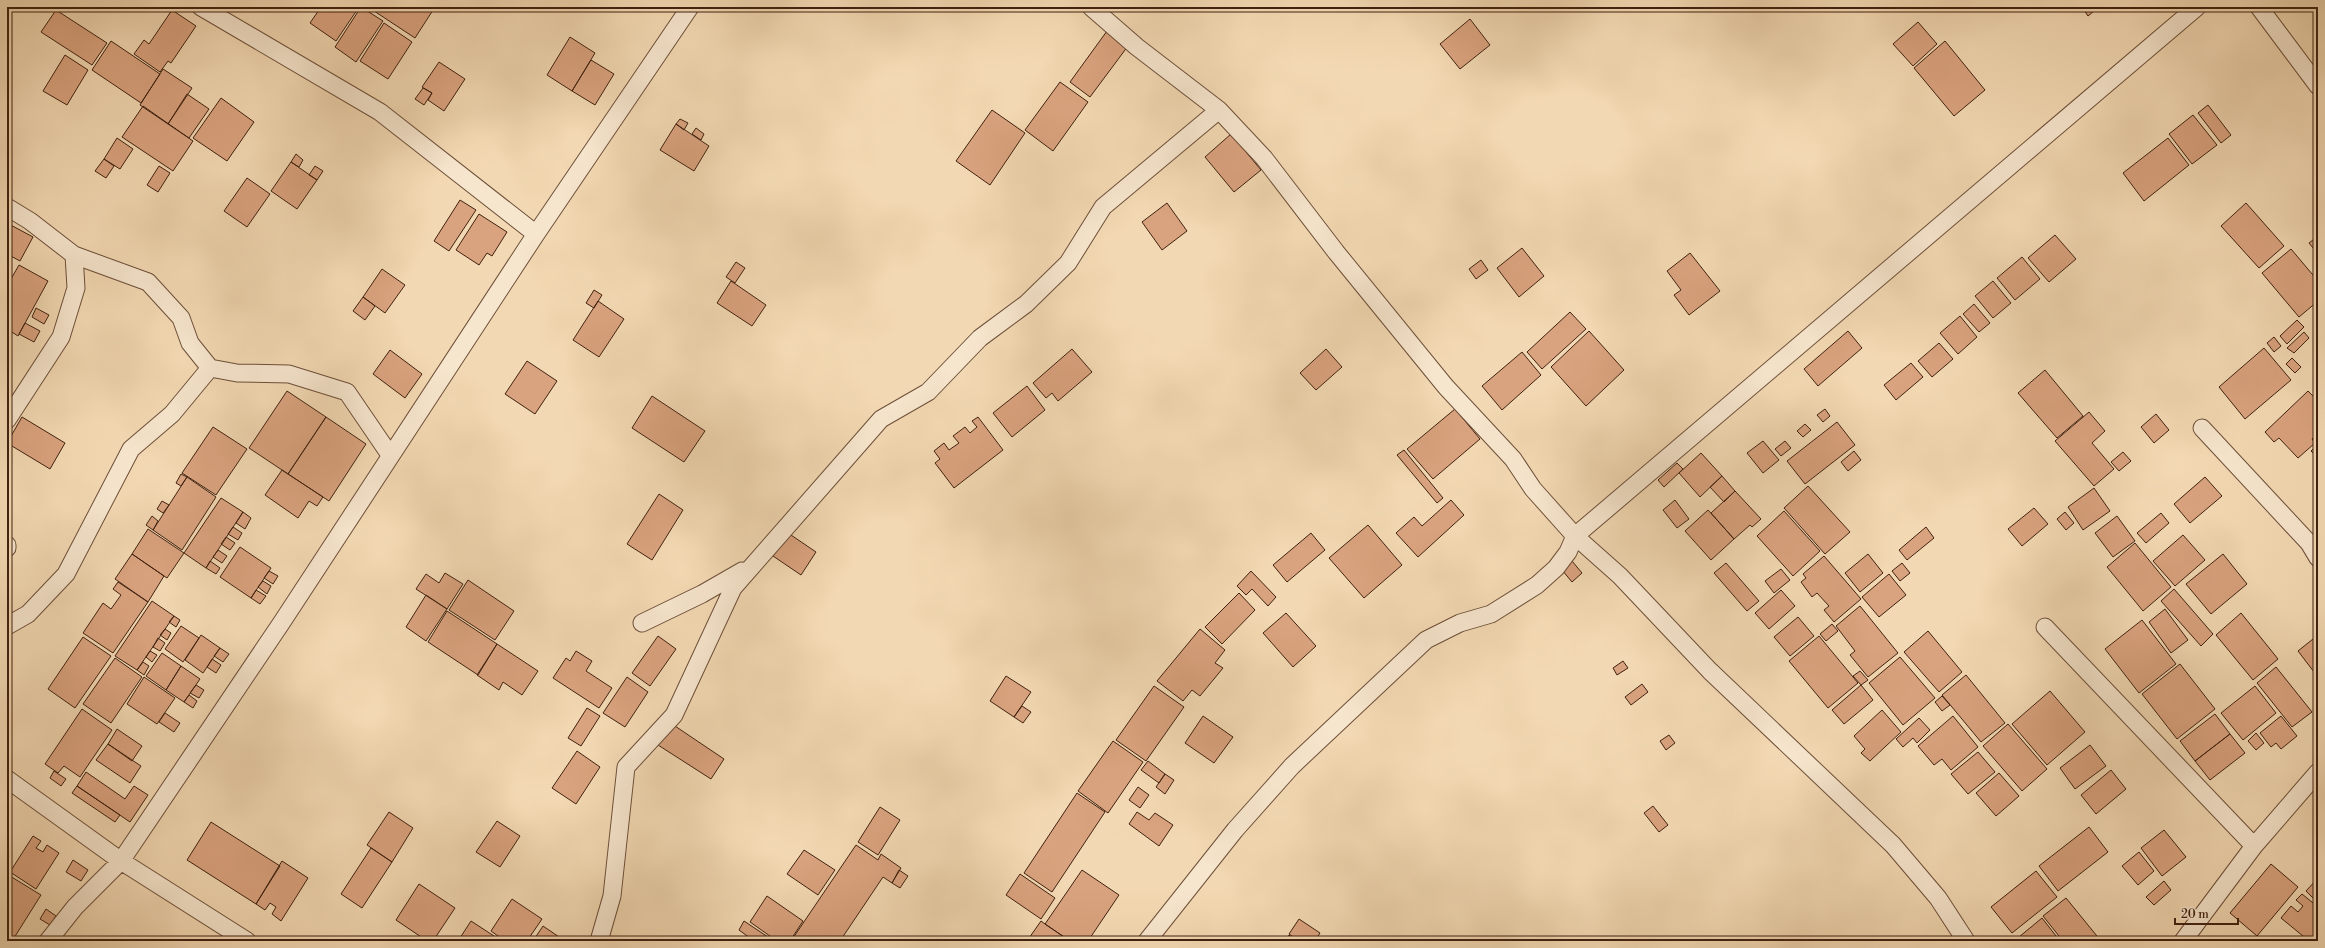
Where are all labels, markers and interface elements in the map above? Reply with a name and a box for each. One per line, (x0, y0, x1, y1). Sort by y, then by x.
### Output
scale bar (2175, 900, 2238, 926)
text: 20 m (2181, 907, 2209, 922)

